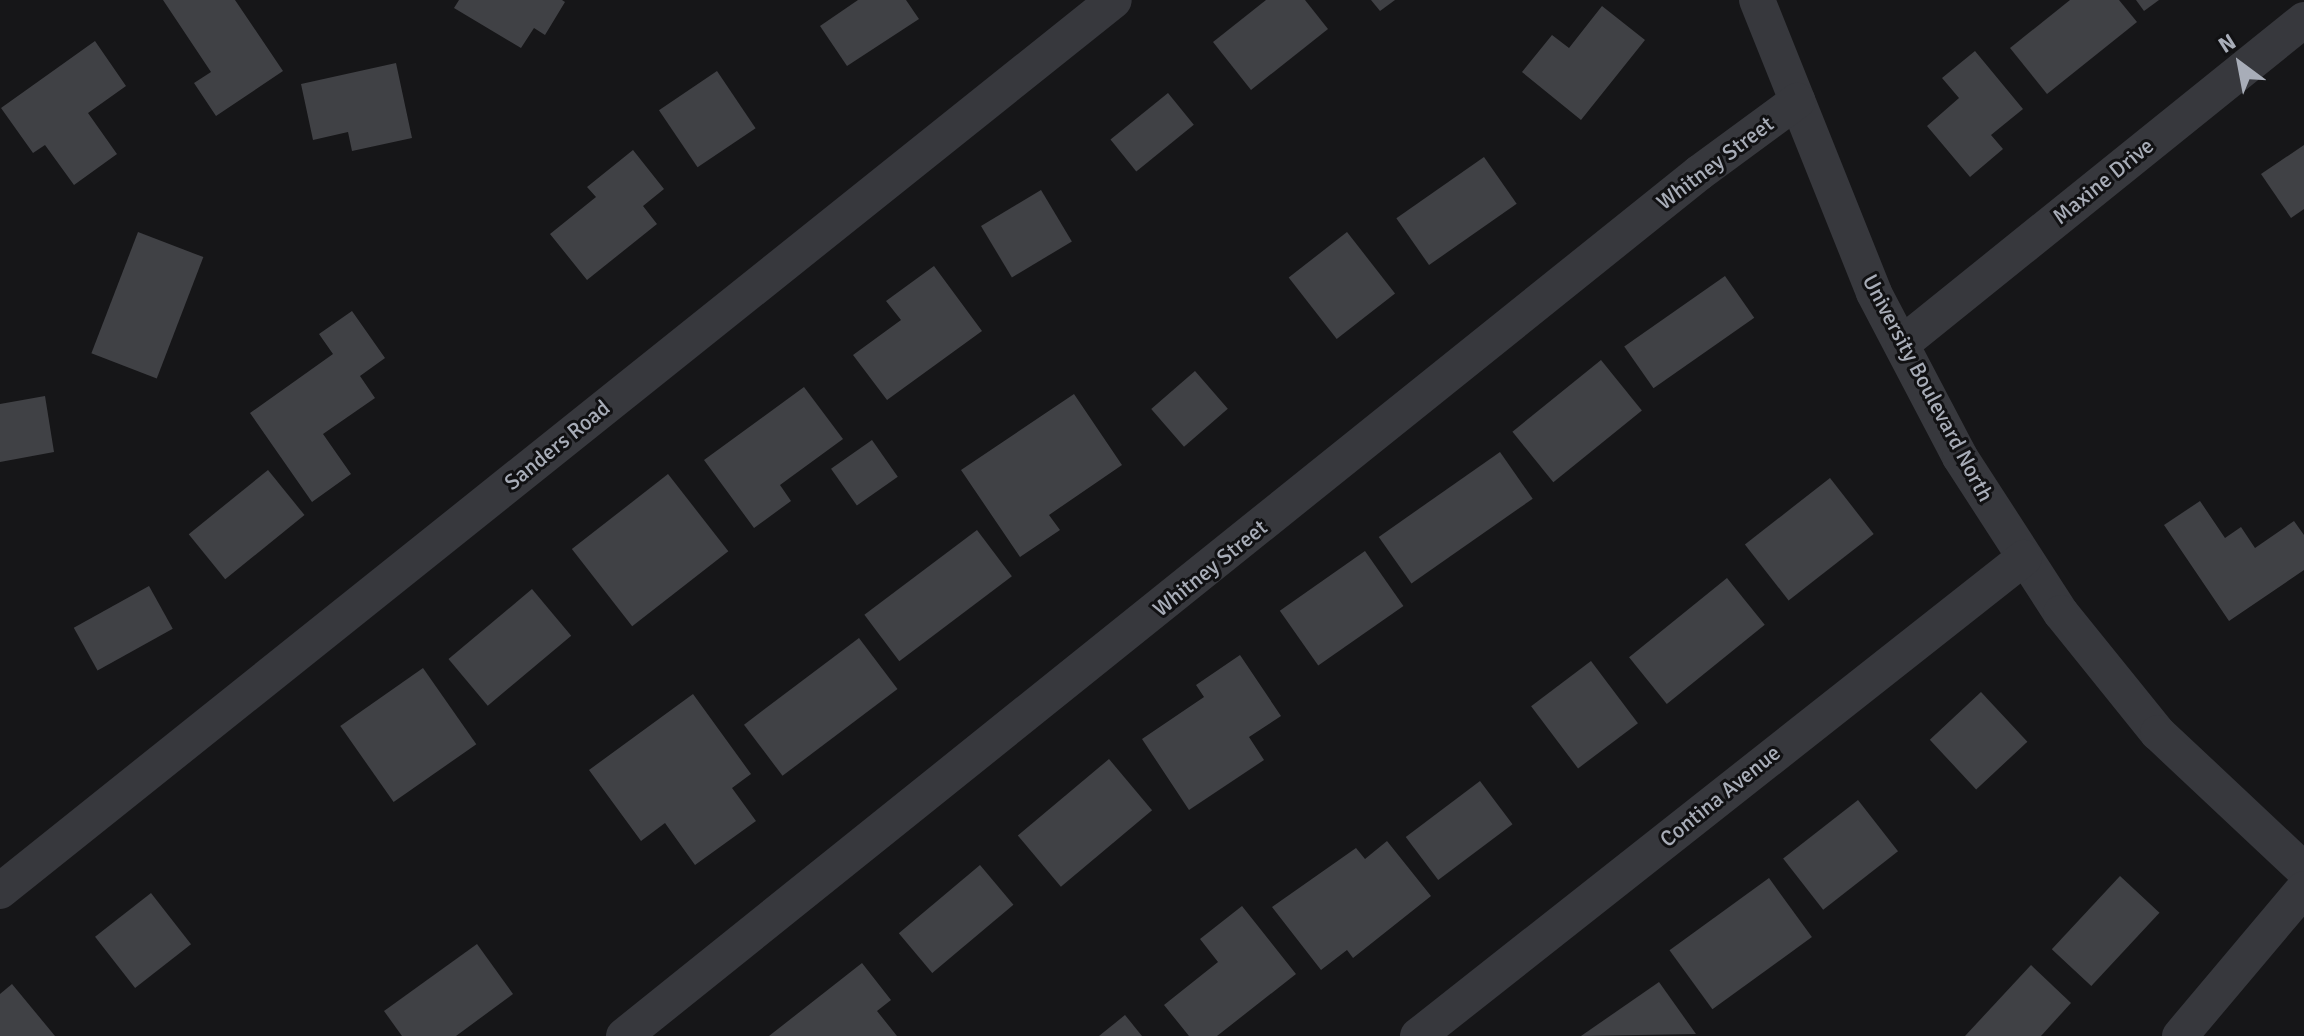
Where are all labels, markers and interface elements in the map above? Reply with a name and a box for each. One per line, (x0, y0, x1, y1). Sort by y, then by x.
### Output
north arrow (2200, 24, 2280, 104)
text: N (2213, 28, 2241, 59)
street label: Whitney Street (1651, 111, 1779, 215)
street label: Maxine Drive (2047, 132, 2159, 230)
street label: University Boulevard North (1857, 270, 1999, 506)
street label: Sanders Road (499, 395, 615, 495)
street label: Whitney Street (1148, 514, 1272, 622)
street label: Contina Avenue (1654, 739, 1786, 853)

